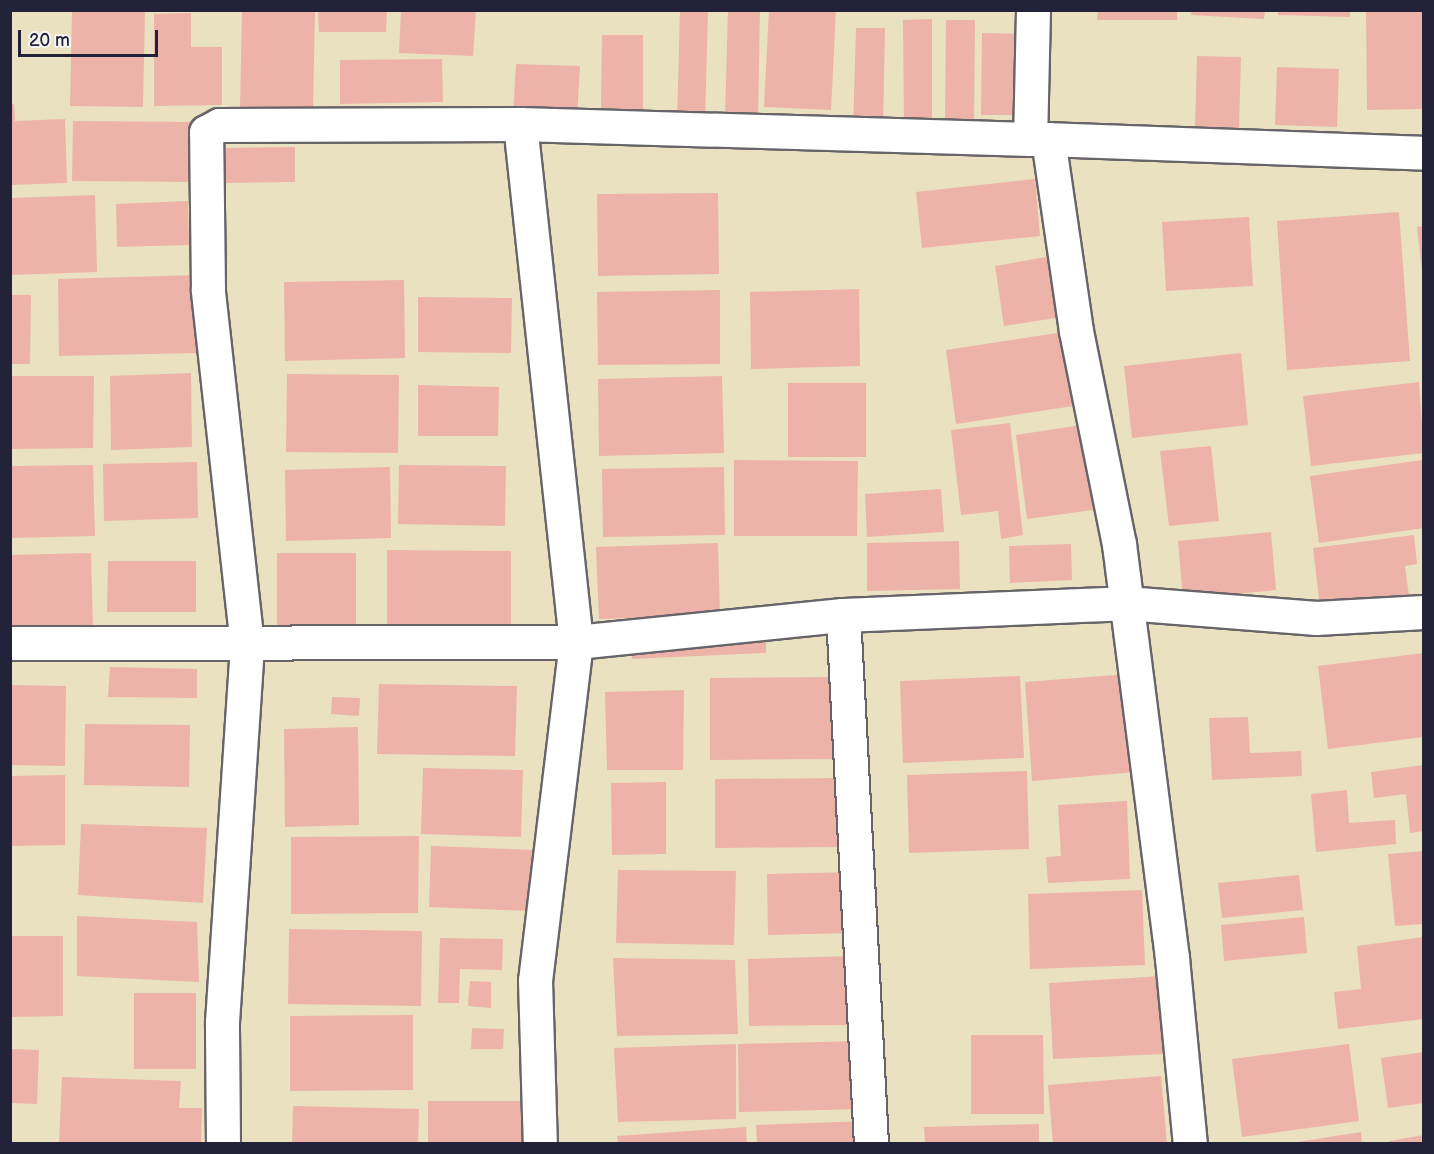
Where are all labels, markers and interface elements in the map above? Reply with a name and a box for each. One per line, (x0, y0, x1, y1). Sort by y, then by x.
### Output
scale bar (21, 18, 160, 56)
text: 20 m (29, 30, 70, 51)

